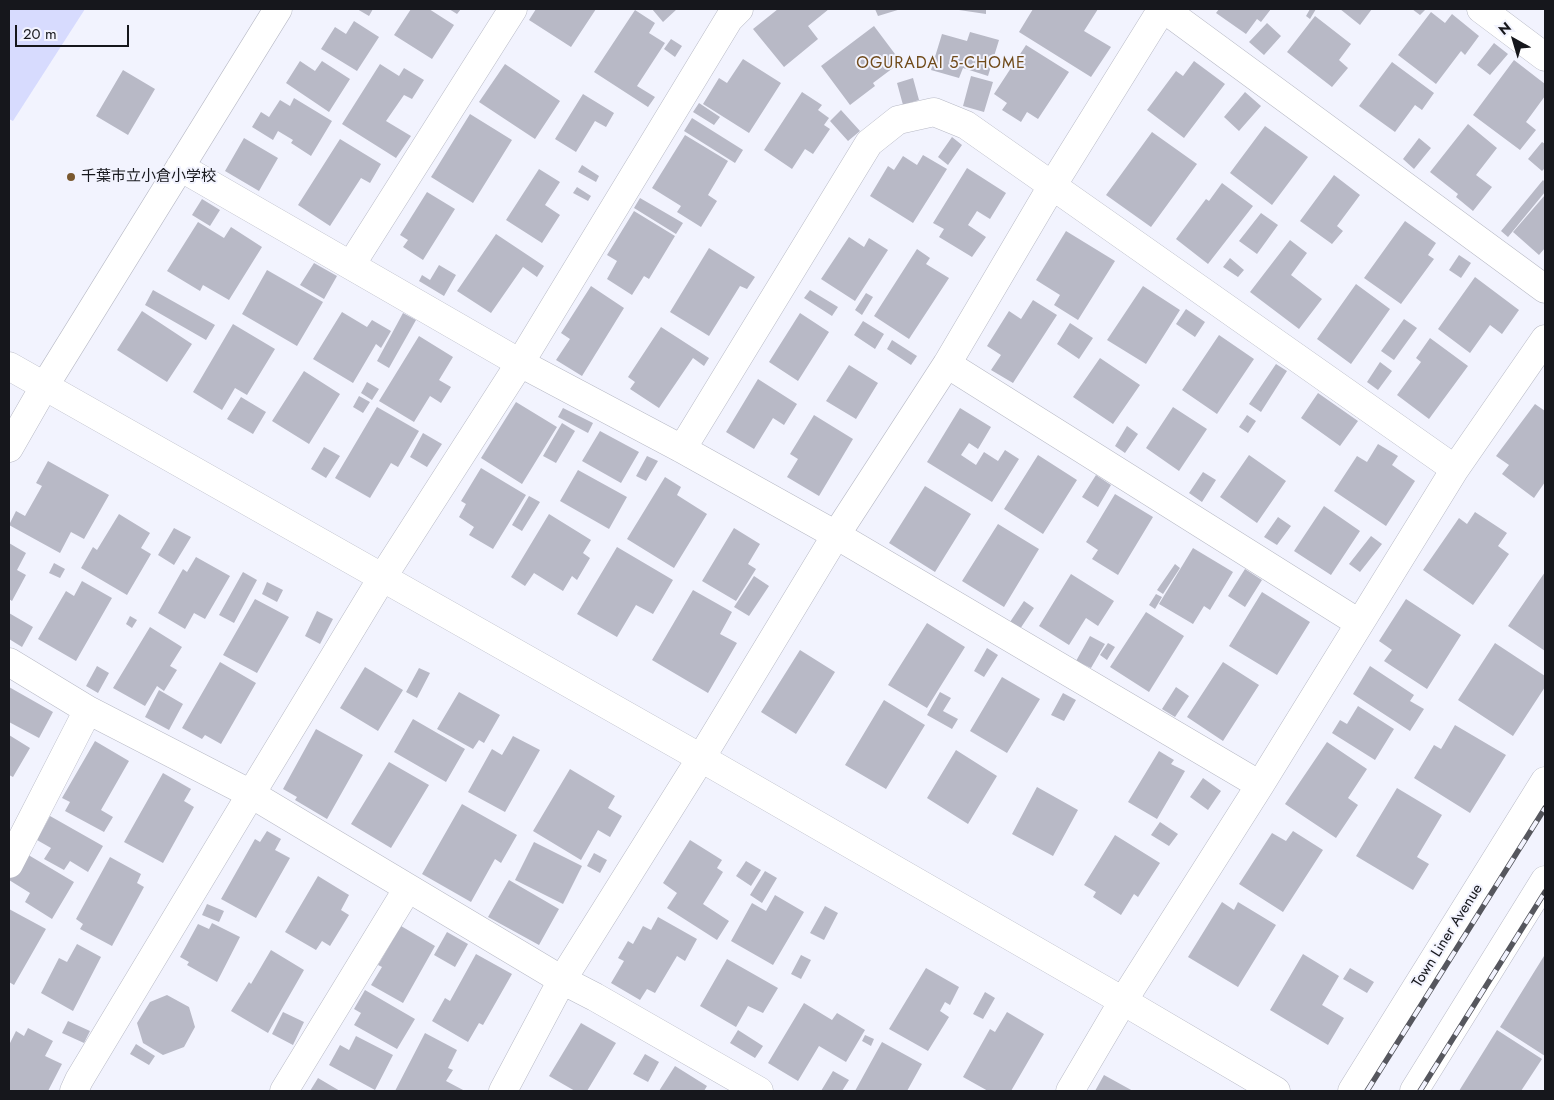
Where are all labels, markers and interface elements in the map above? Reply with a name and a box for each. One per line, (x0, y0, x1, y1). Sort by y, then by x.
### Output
scale bar (18, 15, 131, 47)
north arrow (1489, 15, 1539, 65)
text: N (1494, 17, 1515, 40)
text: 20 m (23, 23, 57, 45)
district label: OGURADAI 5-CHOME (854, 54, 1028, 74)
place label: 千葉市立小倉小学校 (81, 168, 216, 186)
marker: 千葉市立小倉小学校 (65, 171, 77, 183)
street label: Town Liner Avenue (1409, 881, 1487, 991)

